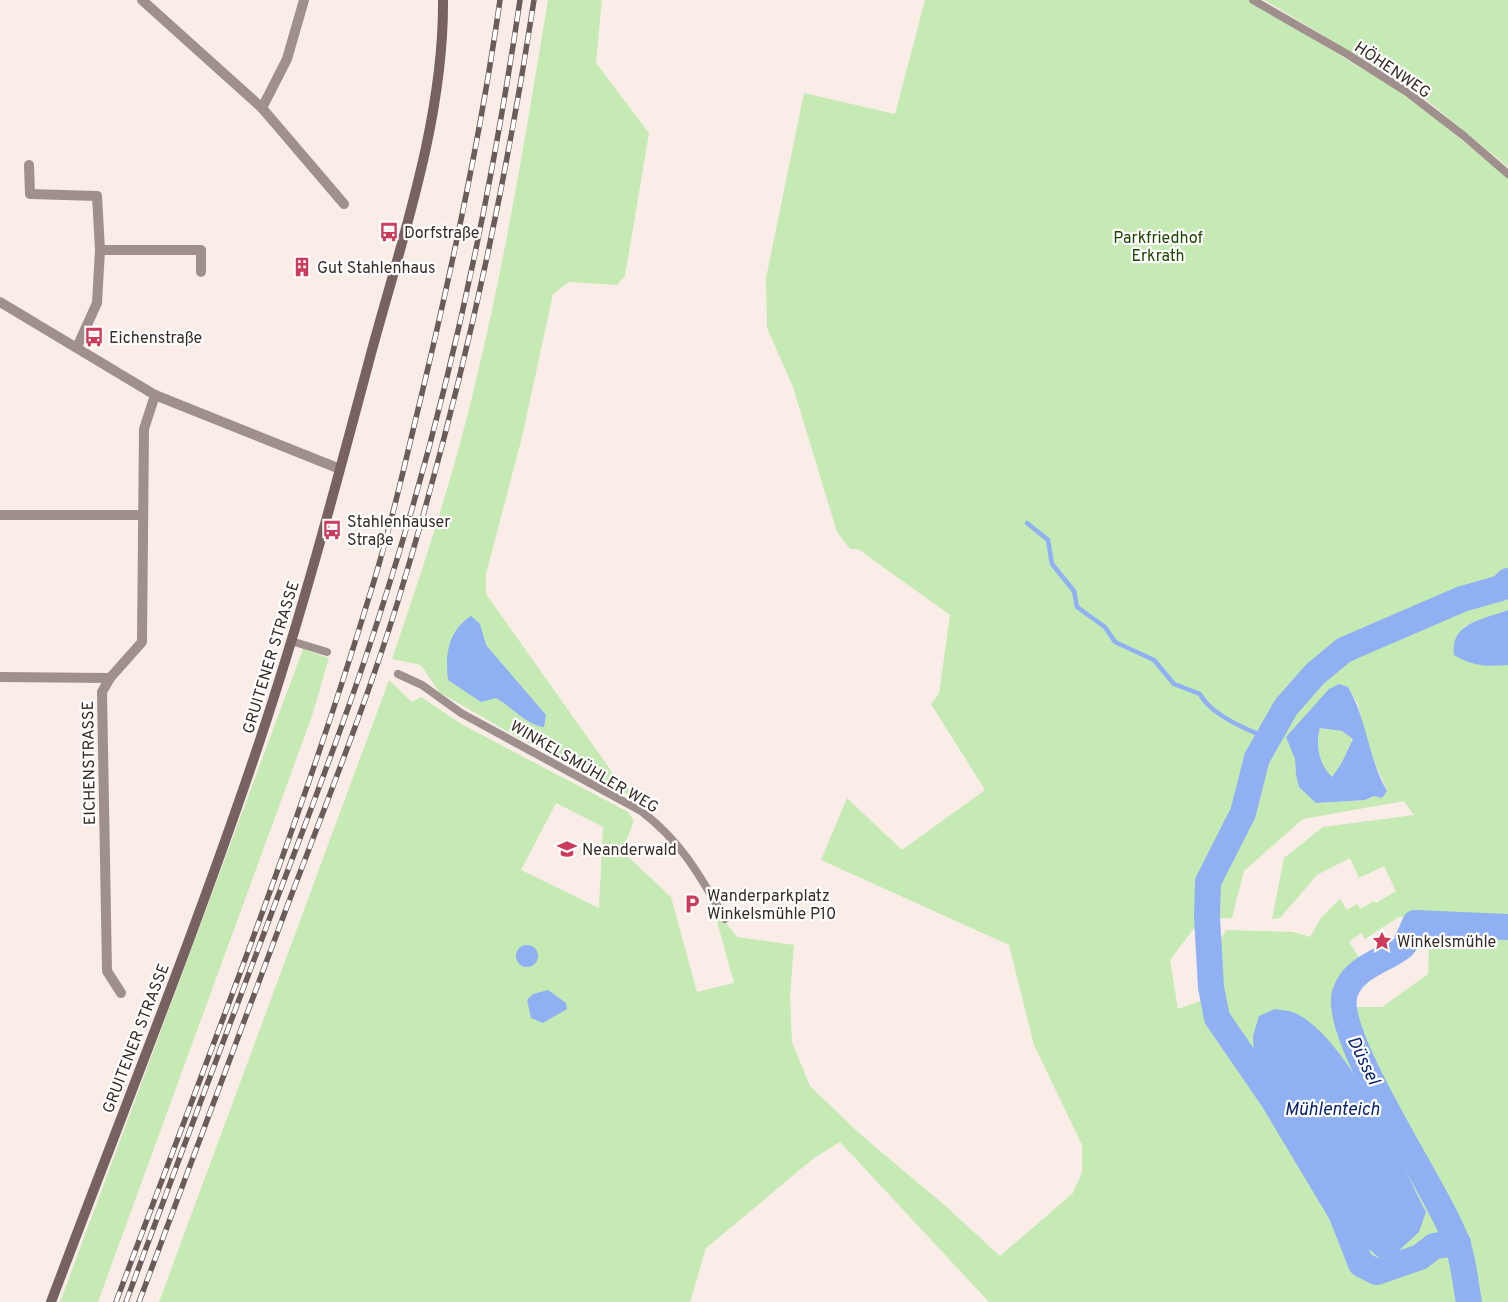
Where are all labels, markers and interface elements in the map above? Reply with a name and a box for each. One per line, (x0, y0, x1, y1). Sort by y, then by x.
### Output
street label: HÖHENWEG (1350, 36, 1435, 104)
bus stop icon: Dorfstraße (378, 221, 400, 243)
place label: Dorfstraße (404, 224, 479, 244)
park label: Parkfriedhof Erkrath (1113, 229, 1204, 267)
building icon: Gut Stahlenhaus (291, 256, 313, 278)
place label: Gut Stahlenhaus (317, 259, 436, 279)
bus stop icon: Eichenstraße (83, 326, 105, 348)
place label: Eichenstraße (109, 329, 202, 349)
place label: Stahlenhauser Straße (347, 513, 451, 551)
bus stop icon: Stahlenhauser Straße (321, 519, 343, 541)
street label: GRUITENER STRASSE (239, 579, 305, 737)
street label: EICHENSTRASSE (79, 701, 101, 825)
street label: WINKELSMÜHLER WEG (506, 715, 663, 818)
school or university icon: Neanderwald (556, 838, 578, 860)
place label: Neanderwald (582, 841, 677, 861)
place label: Wanderparkplatz Winkelsmühle P10 (707, 887, 836, 925)
parking icon: Wanderparkplatz Winkelsmühle P10 (681, 893, 703, 915)
place icon: Winkelsmühle (1371, 930, 1393, 952)
place label: Winkelsmühle (1397, 933, 1496, 953)
street label: GRUITENER STRASSE (99, 961, 175, 1116)
water label: Düssel (1341, 1032, 1385, 1090)
water label: Mühlenteich (1284, 1099, 1380, 1122)

